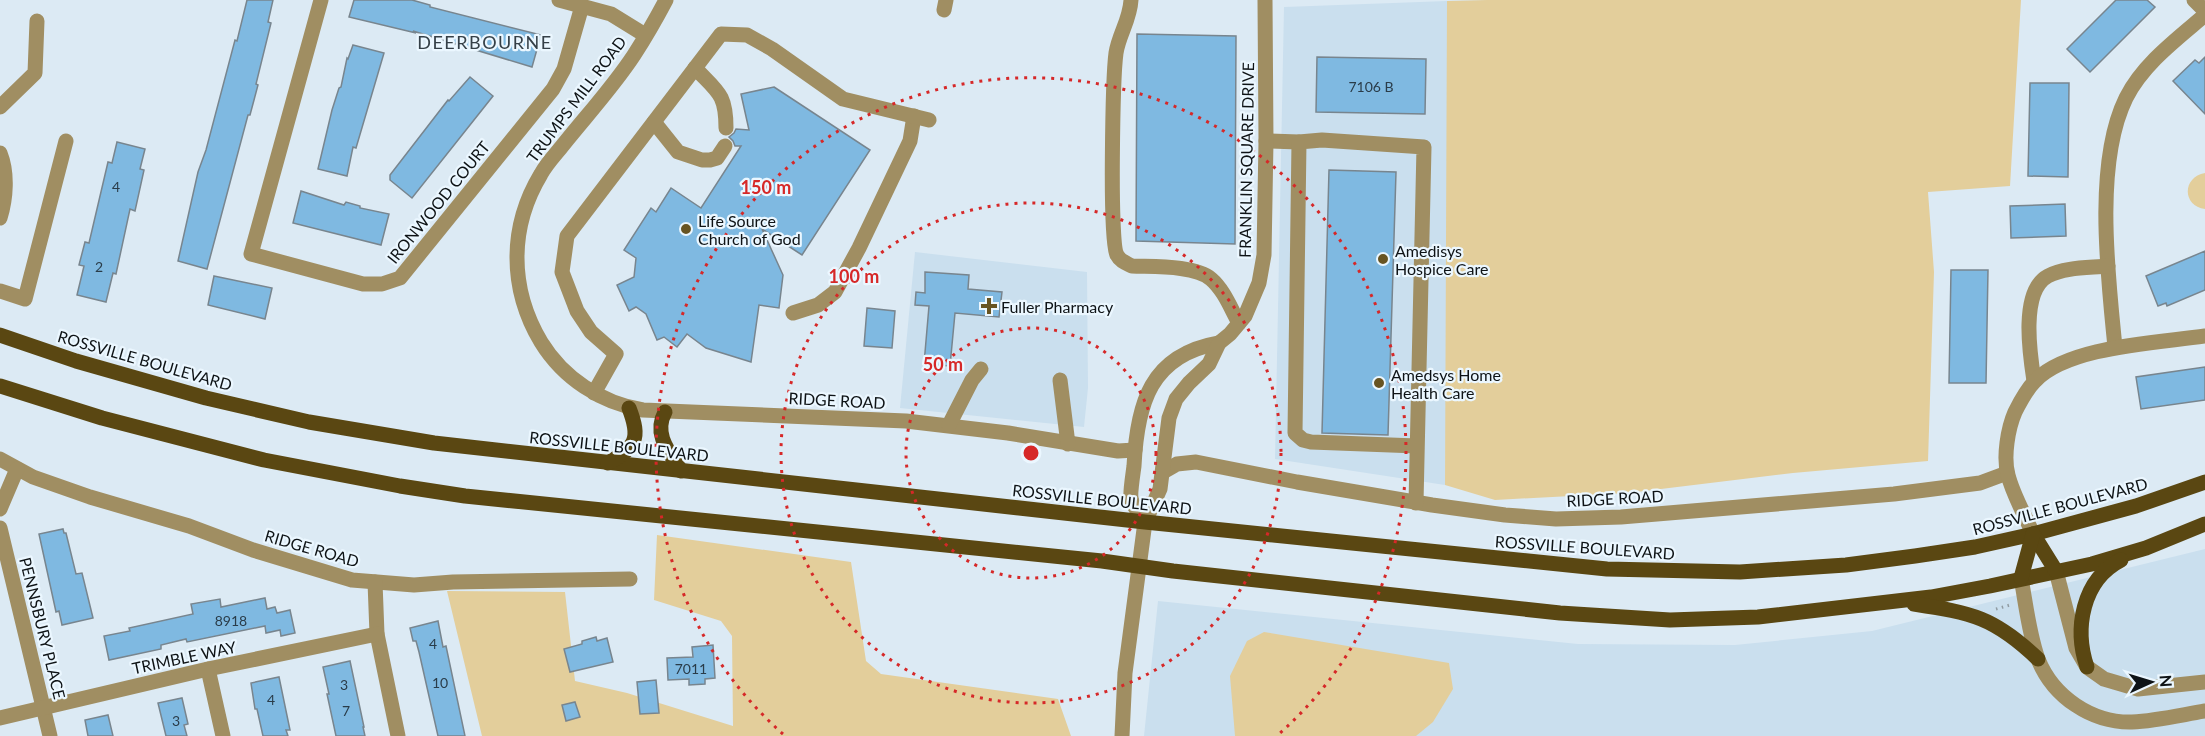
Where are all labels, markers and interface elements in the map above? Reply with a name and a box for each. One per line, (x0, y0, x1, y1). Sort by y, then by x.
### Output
district label: DEERBOURNE (417, 31, 553, 53)
street label: TRUMPS MILL ROAD (522, 32, 630, 166)
street label: FRANKLIN SQUARE DRIVE (1235, 62, 1257, 258)
house number: 7106 B (1348, 78, 1394, 95)
street label: IRONWOOD COURT (383, 137, 494, 267)
text: 150 m (741, 176, 791, 198)
house number: 4 (112, 178, 120, 195)
place label: Life Source Church of God (698, 211, 801, 248)
marker: Life Source Church of God (679, 222, 693, 236)
place label: Amedisys Hospice Care (1395, 241, 1488, 278)
marker: Amedisys Hospice Care (1376, 252, 1390, 266)
house number: 2 (95, 258, 103, 275)
text: 100 m (829, 265, 879, 287)
place label: Fuller Pharmacy (1001, 297, 1114, 316)
marker: Fuller Pharmacy (982, 299, 996, 313)
street label: ROSSVILLE BOULEVARD (56, 326, 234, 394)
text: 50 m (923, 353, 963, 375)
place label: Amedsys Home Health Care (1391, 365, 1501, 402)
marker: Amedsys Home Health Care (1372, 376, 1386, 390)
street label: RIDGE ROAD (788, 388, 886, 412)
street label: ROSSVILLE BOULEVARD (528, 427, 710, 465)
centre of rings (1021, 443, 1041, 463)
street label: ROSSVILLE BOULEVARD (1970, 473, 2150, 539)
street label: ROSSVILLE BOULEVARD (1011, 480, 1193, 518)
street label: RIDGE ROAD (1566, 486, 1664, 510)
street label: RIDGE ROAD (263, 525, 361, 571)
street label: ROSSVILLE BOULEVARD (1494, 531, 1676, 563)
street label: PENNSBURY PLACE (16, 555, 70, 701)
house number: 8918 (215, 612, 247, 629)
house number: 4 (429, 635, 437, 652)
street label: TRIMBLE WAY (130, 637, 238, 677)
north arrow (2121, 652, 2181, 712)
house number: 7011 (675, 660, 707, 677)
house number: 10 (432, 674, 448, 691)
text: N (2157, 674, 2176, 688)
house number: 3 (340, 676, 348, 693)
house number: 4 (267, 691, 275, 708)
house number: 7 (342, 702, 350, 719)
house number: 3 (172, 712, 180, 729)

